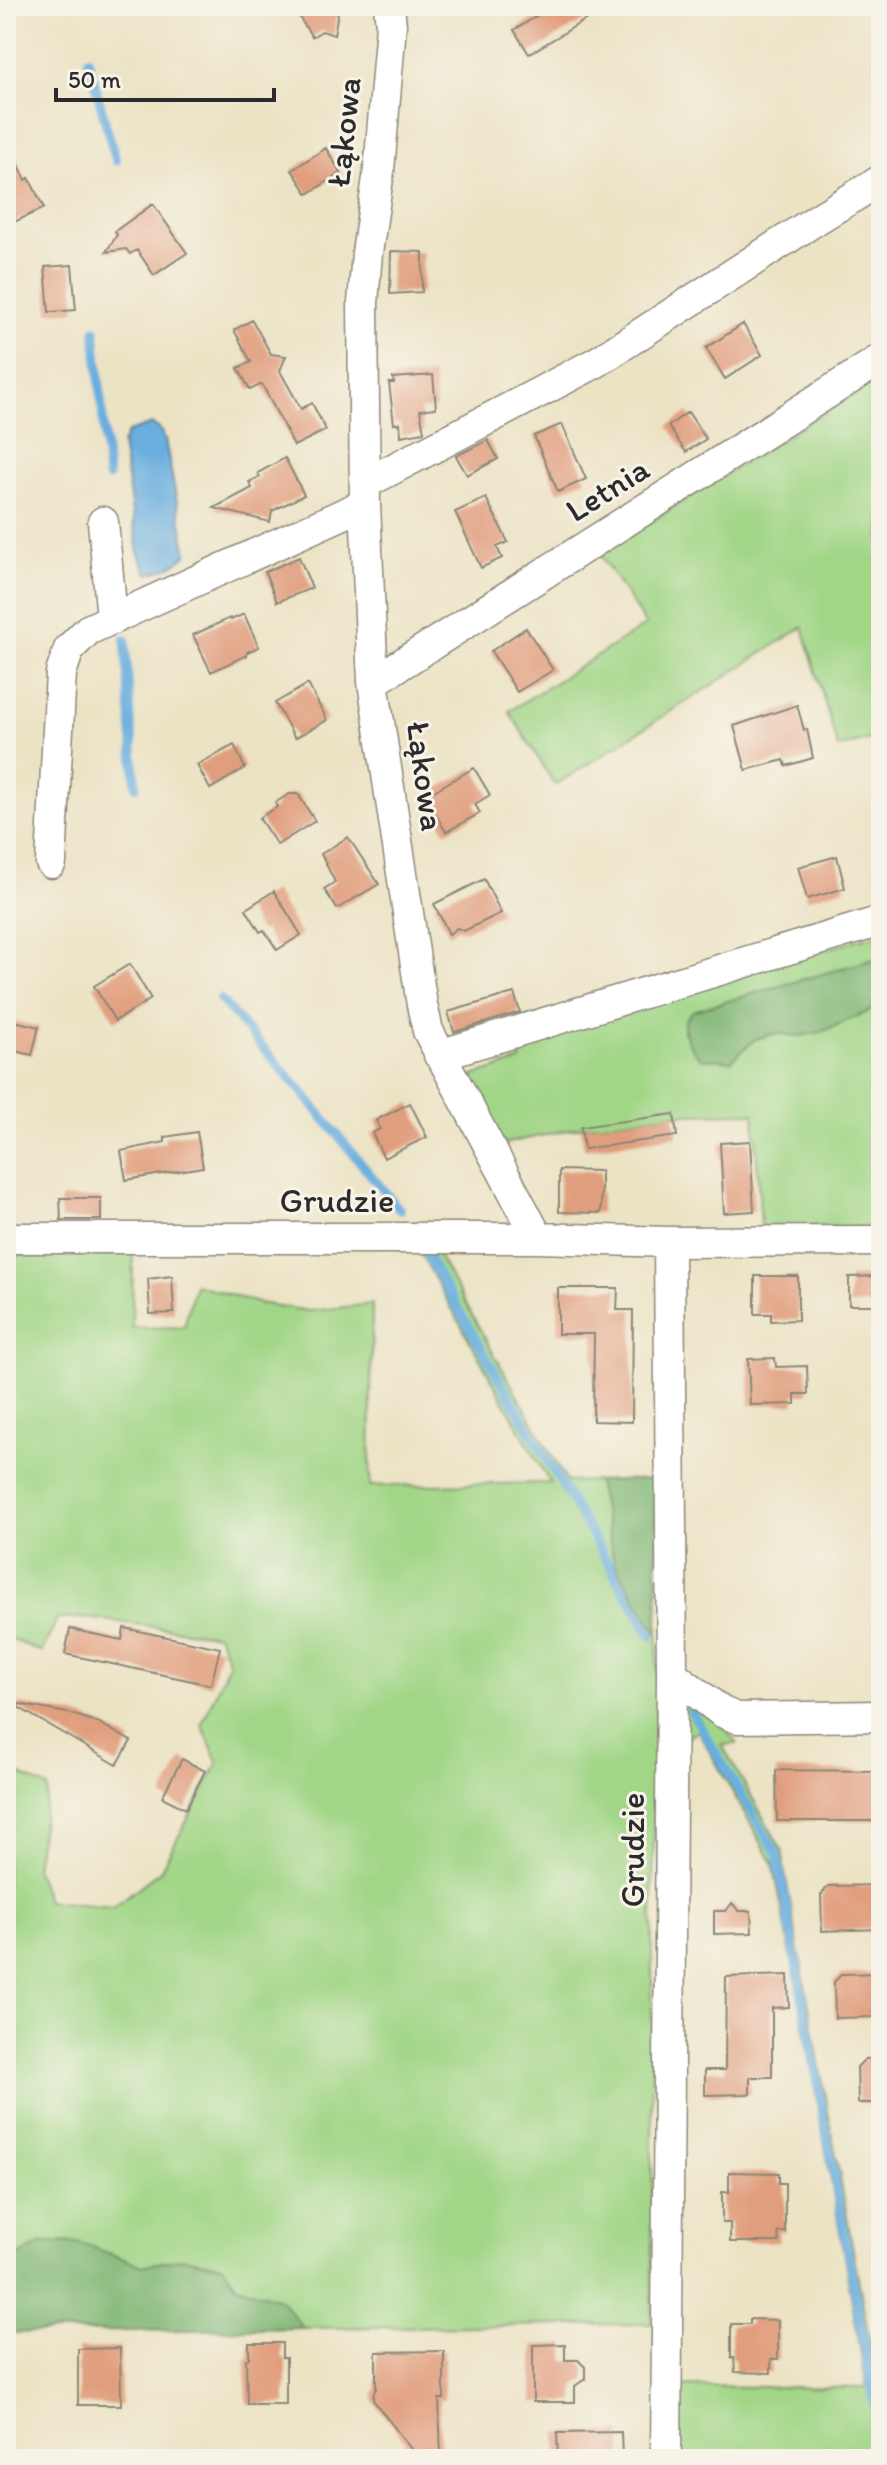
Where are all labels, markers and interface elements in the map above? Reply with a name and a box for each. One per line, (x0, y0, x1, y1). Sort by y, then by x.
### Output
scale bar (56, 52, 274, 102)
text: 50 m (68, 65, 121, 94)
street label: Łąkowa (317, 75, 370, 189)
street label: Letnia (558, 448, 657, 531)
street label: Łąkowa (398, 719, 453, 833)
street label: Grudzie (280, 1180, 394, 1221)
street label: Grudzie (612, 1793, 653, 1907)

